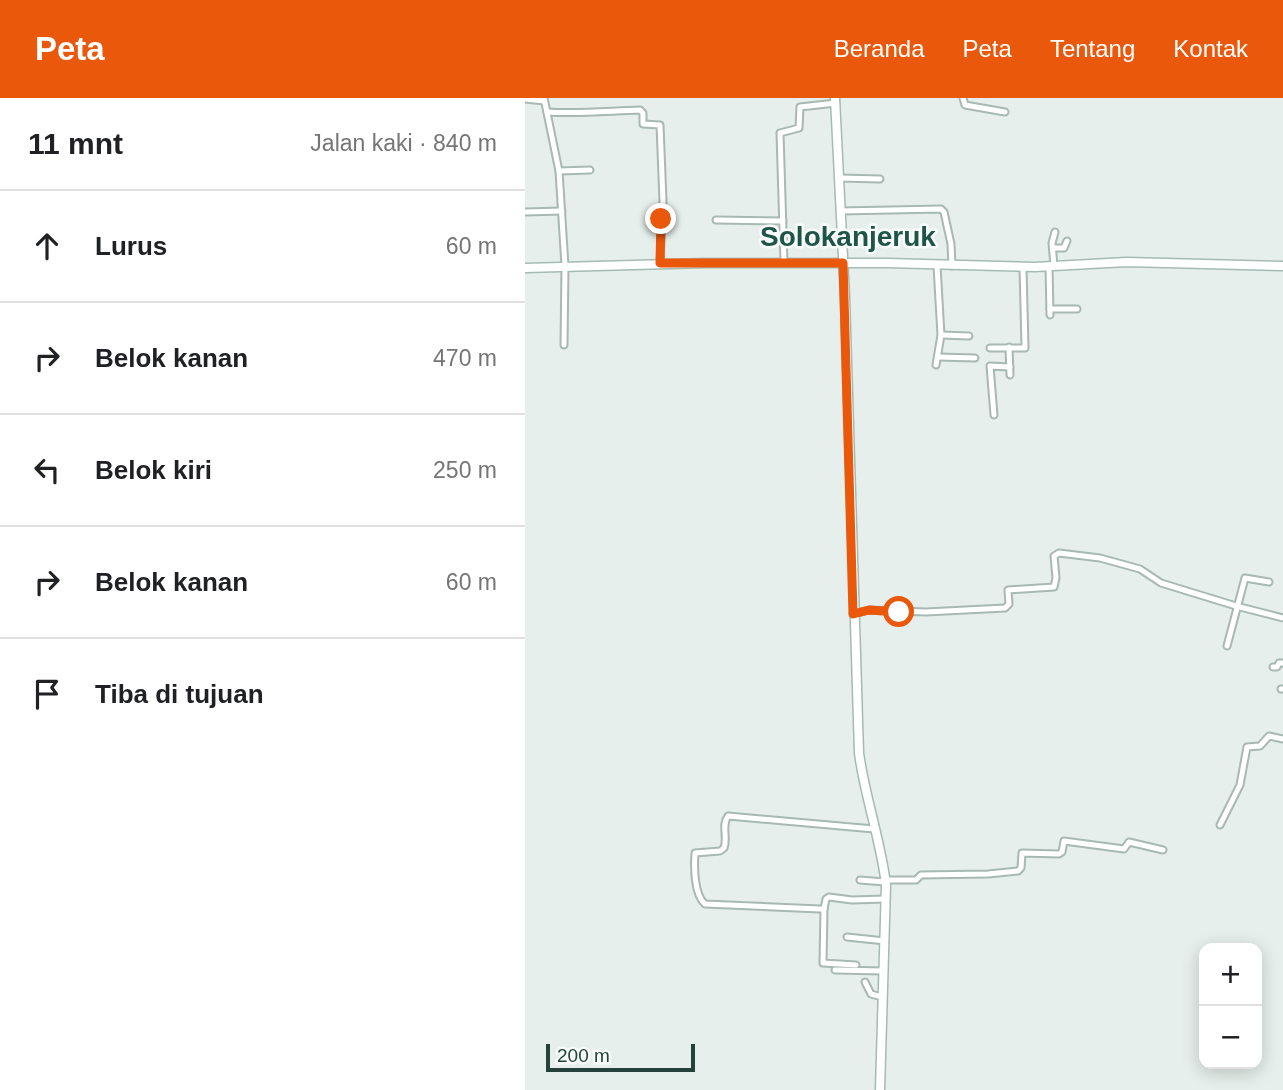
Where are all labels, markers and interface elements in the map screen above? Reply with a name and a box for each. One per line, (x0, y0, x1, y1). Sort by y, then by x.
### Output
text: Peta (35, 30, 105, 67)
text: Beranda (834, 35, 925, 62)
text: Peta (963, 35, 1012, 62)
text: Tentang (1050, 35, 1135, 62)
text: Kontak (1173, 35, 1248, 62)
text: 11 mnt (28, 127, 123, 160)
text: Jalan kaki · 840 m (310, 130, 497, 156)
route end (645, 203, 676, 234)
district label: Solokanjeruk (760, 221, 936, 252)
icon: ahead (28, 227, 66, 265)
text: Lurus (95, 231, 167, 261)
text: 60 m (446, 233, 497, 259)
icon: right (28, 339, 66, 377)
text: Belok kanan (95, 343, 248, 373)
text: 470 m (433, 345, 497, 371)
icon: left (28, 451, 66, 489)
text: Belok kiri (95, 455, 212, 485)
text: 250 m (433, 457, 497, 483)
icon: right (28, 563, 66, 601)
text: Belok kanan (95, 567, 248, 597)
text: 60 m (446, 569, 497, 595)
route start (883, 596, 914, 627)
icon: arrive (28, 675, 66, 713)
text: Tiba di tujuan (95, 679, 264, 709)
map controls (1199, 943, 1262, 1069)
button: + (1199, 943, 1262, 1006)
button: − (1199, 1006, 1262, 1069)
scale bar (546, 1041, 695, 1073)
text: 200 m (557, 1045, 610, 1066)

